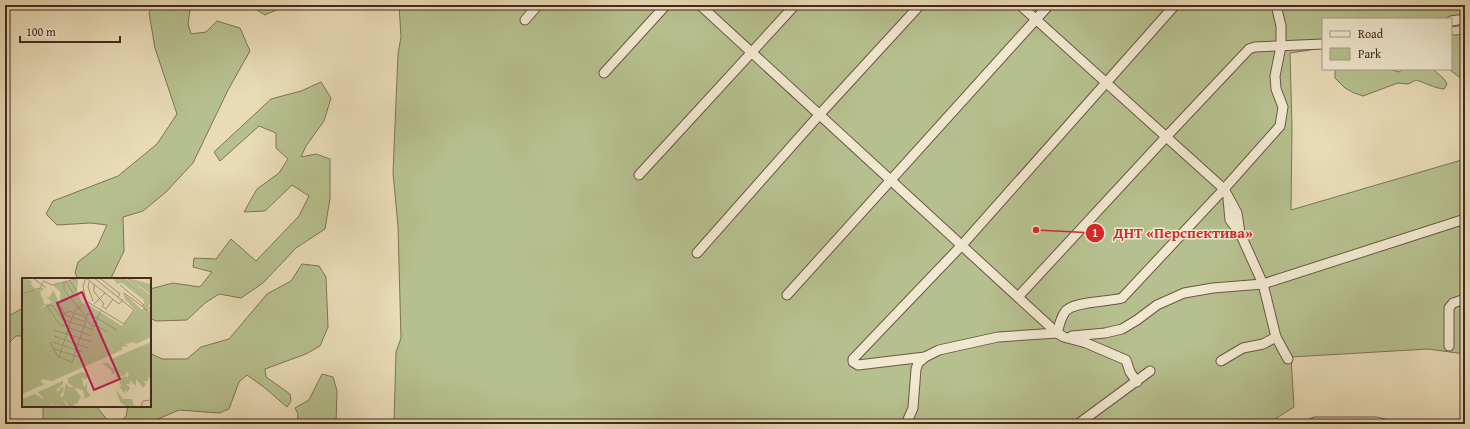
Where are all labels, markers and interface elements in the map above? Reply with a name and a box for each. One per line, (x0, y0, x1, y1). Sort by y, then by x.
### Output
scale bar (20, 18, 120, 44)
legend (1322, 18, 1452, 70)
text: 100 m (26, 23, 56, 40)
text: Road (1358, 25, 1384, 42)
text: Park (1358, 45, 1382, 62)
callout: ДНТ «Перспектива» (1085, 219, 1261, 246)
text: ДНТ «Перспектива» (1112, 222, 1253, 243)
text: 1 (1092, 224, 1098, 241)
inset map (22, 278, 151, 407)

